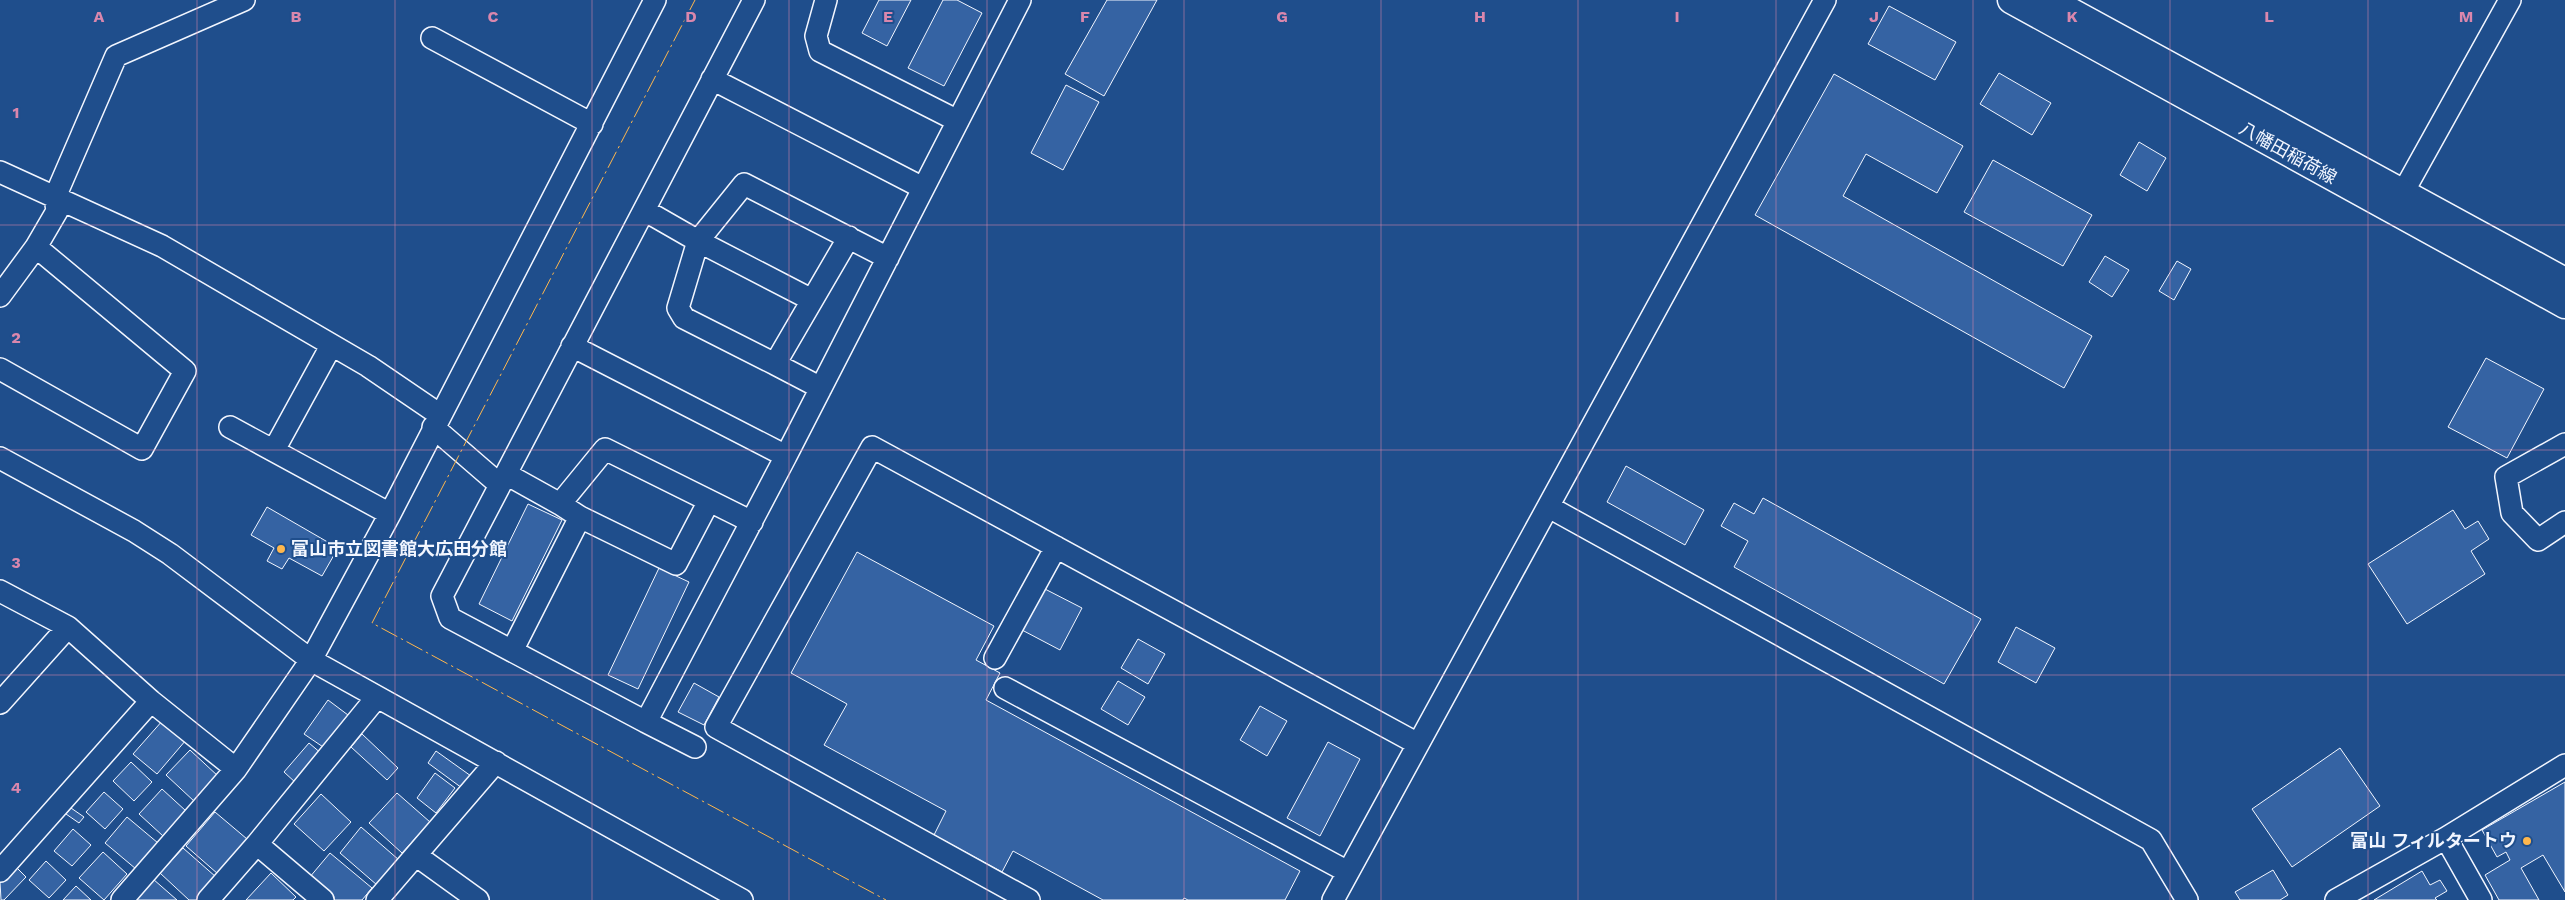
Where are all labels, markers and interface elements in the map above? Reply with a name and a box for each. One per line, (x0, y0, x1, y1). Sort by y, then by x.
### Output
text: A (94, 7, 105, 26)
text: B (291, 7, 302, 26)
text: C (488, 7, 499, 26)
text: D (685, 7, 697, 26)
text: E (883, 7, 893, 26)
text: F (1080, 7, 1090, 26)
text: G (1276, 7, 1288, 26)
text: H (1474, 7, 1486, 26)
text: I (1674, 7, 1680, 26)
text: J (1869, 7, 1879, 26)
text: K (2066, 7, 2078, 26)
text: L (2264, 7, 2274, 26)
text: M (2459, 7, 2473, 26)
text: 1 (13, 103, 19, 122)
street label: 八幡田稲荷線 (2236, 117, 2341, 188)
text: 2 (11, 328, 21, 347)
place label: 富山市立図書館大広田分館 (291, 538, 507, 559)
marker: 富山市立図書館大広田分館 (275, 543, 287, 555)
text: 3 (11, 553, 21, 572)
text: 4 (11, 778, 21, 797)
place label: 富山 フィルタートウ (2350, 830, 2517, 851)
marker: 富山 フィルタートウ (2521, 835, 2533, 847)

